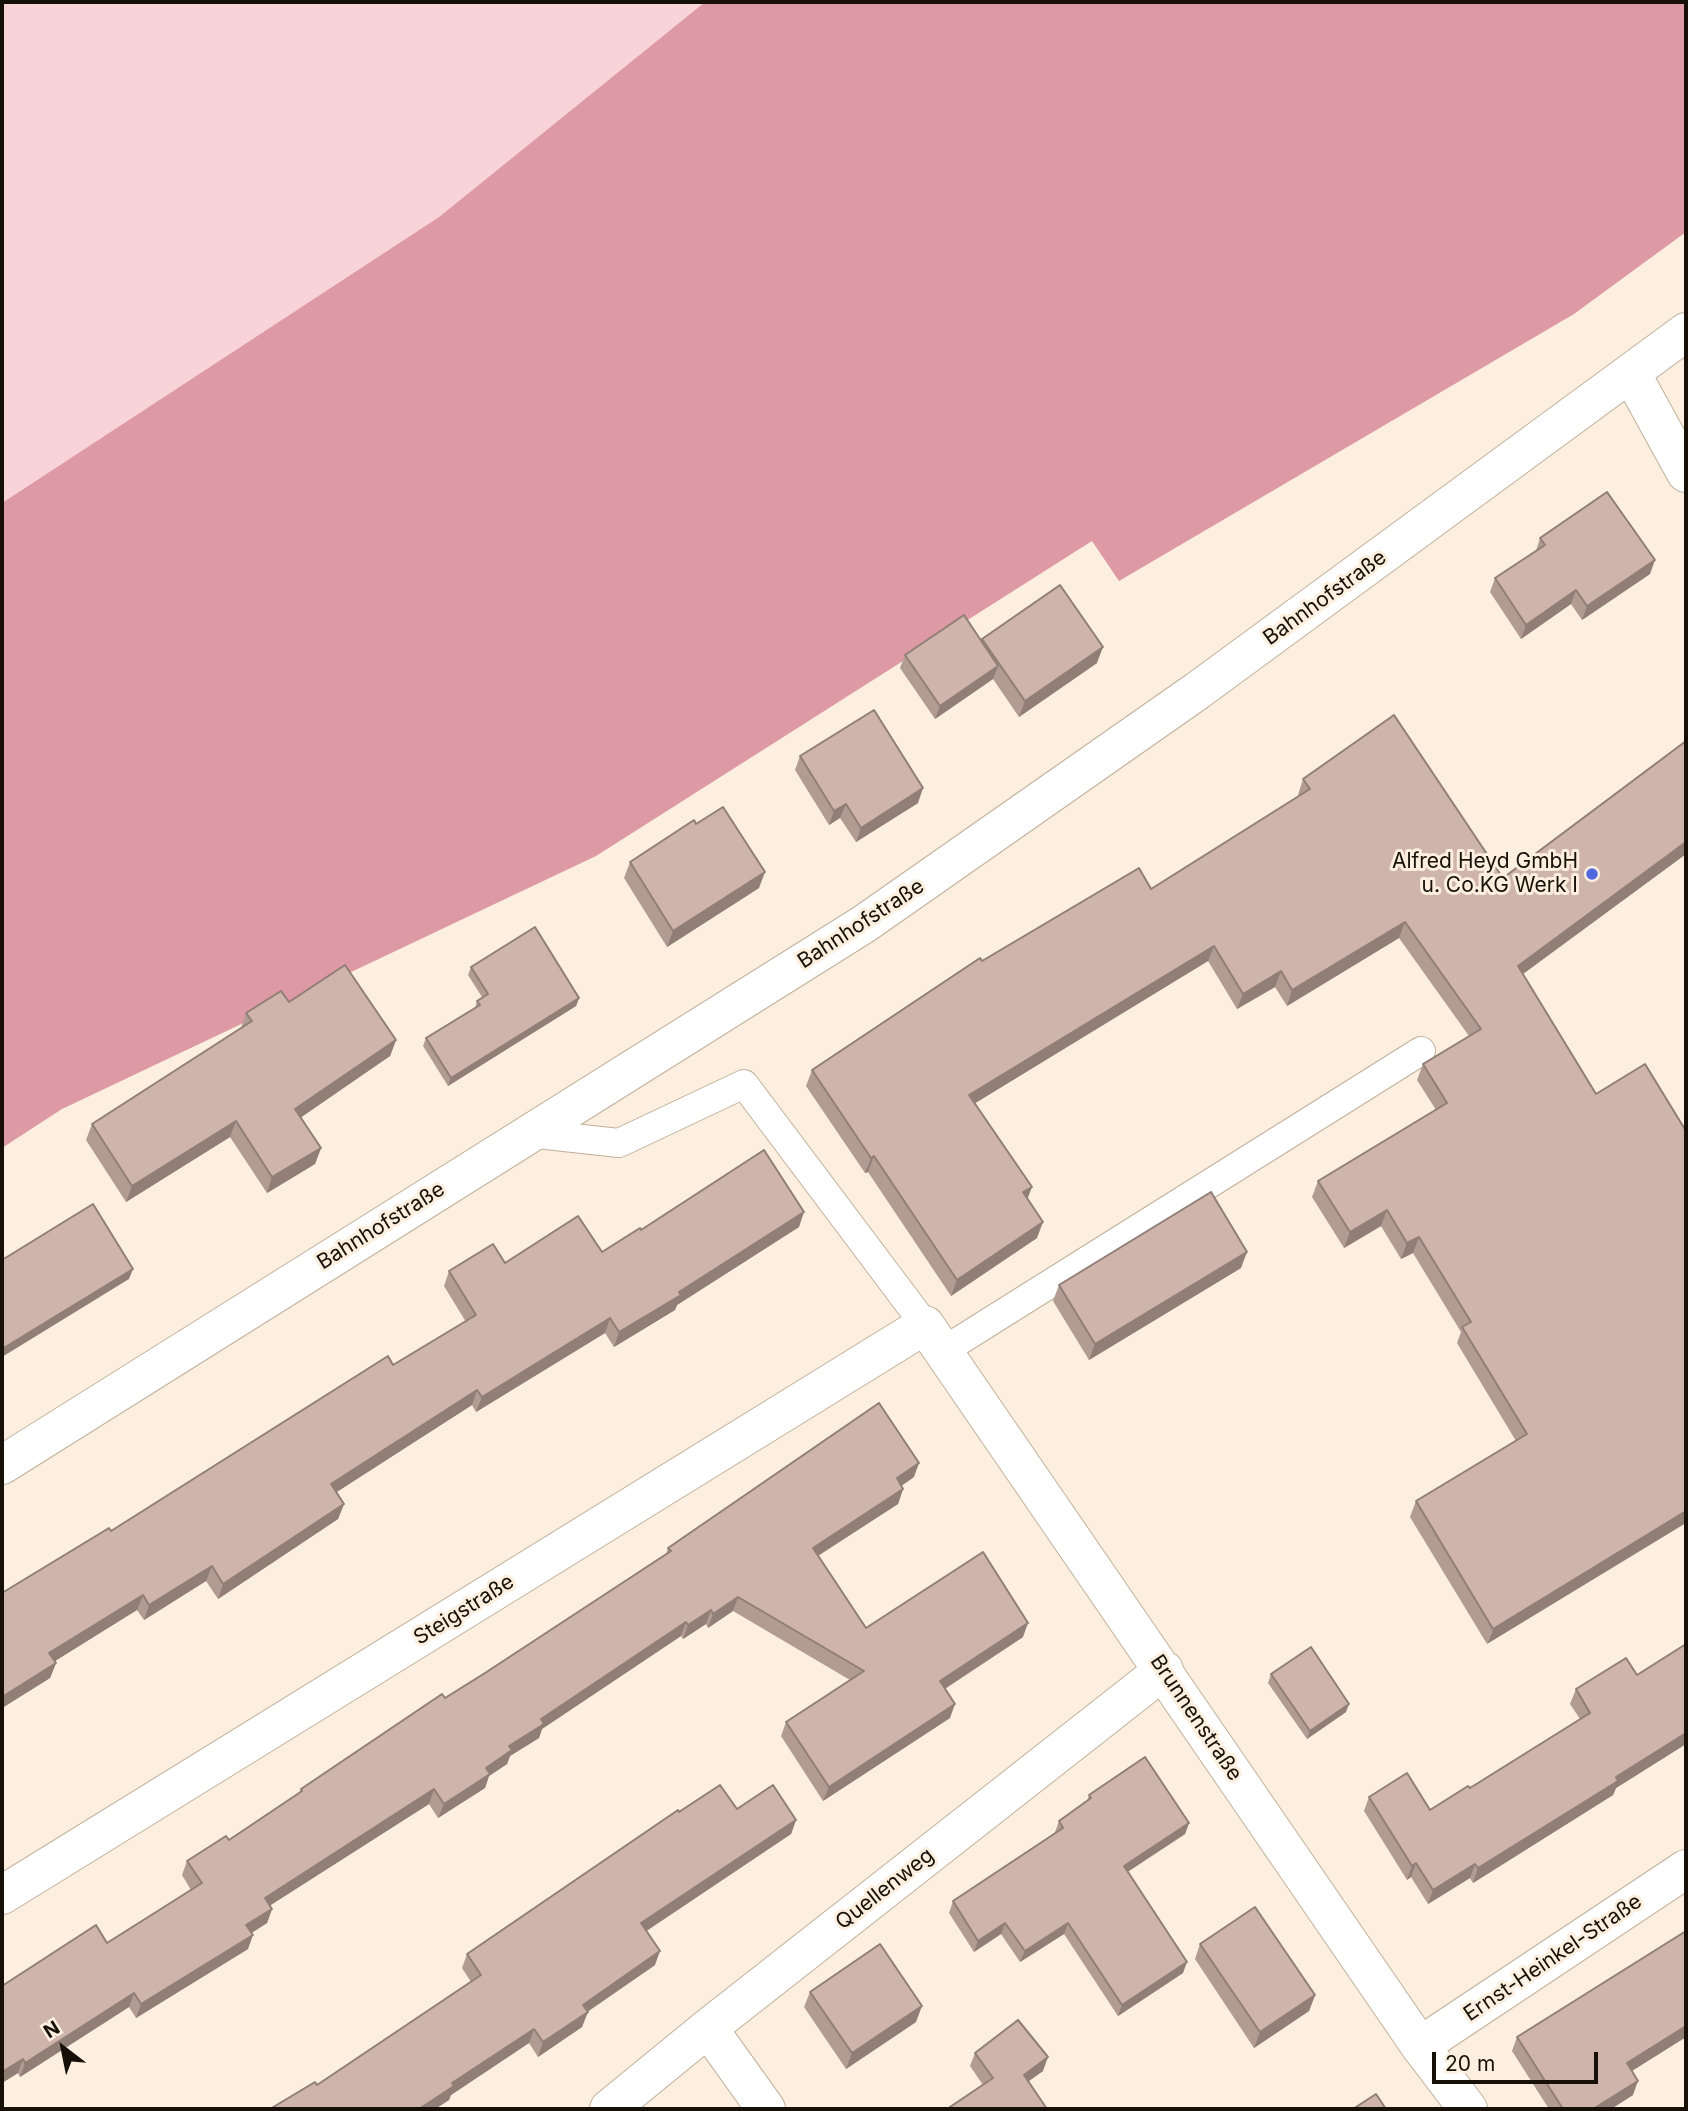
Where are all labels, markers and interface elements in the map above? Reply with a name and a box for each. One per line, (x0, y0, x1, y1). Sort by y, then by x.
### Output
street label: Bahnhofstraße (1259, 545, 1391, 651)
place label: Alfred Heyd GmbH u. Co.KG Werk I (1392, 849, 1578, 899)
marker: Alfred Heyd GmbH u. Co.KG Werk I (1584, 866, 1600, 882)
street label: Bahnhofstraße (793, 874, 929, 974)
street label: Bahnhofstraße (313, 1177, 449, 1275)
street label: Steigstraße (409, 1569, 519, 1651)
street label: Brunnenstraße (1145, 1650, 1247, 1786)
street label: Quellenweg (831, 1843, 939, 1935)
street label: Ernst-Heinkel-Straße (1459, 1889, 1647, 2027)
north arrow (28, 2013, 98, 2083)
text: N (39, 2016, 64, 2043)
scale bar (1436, 2038, 1602, 2082)
text: 20 m (1445, 2051, 1495, 2076)

